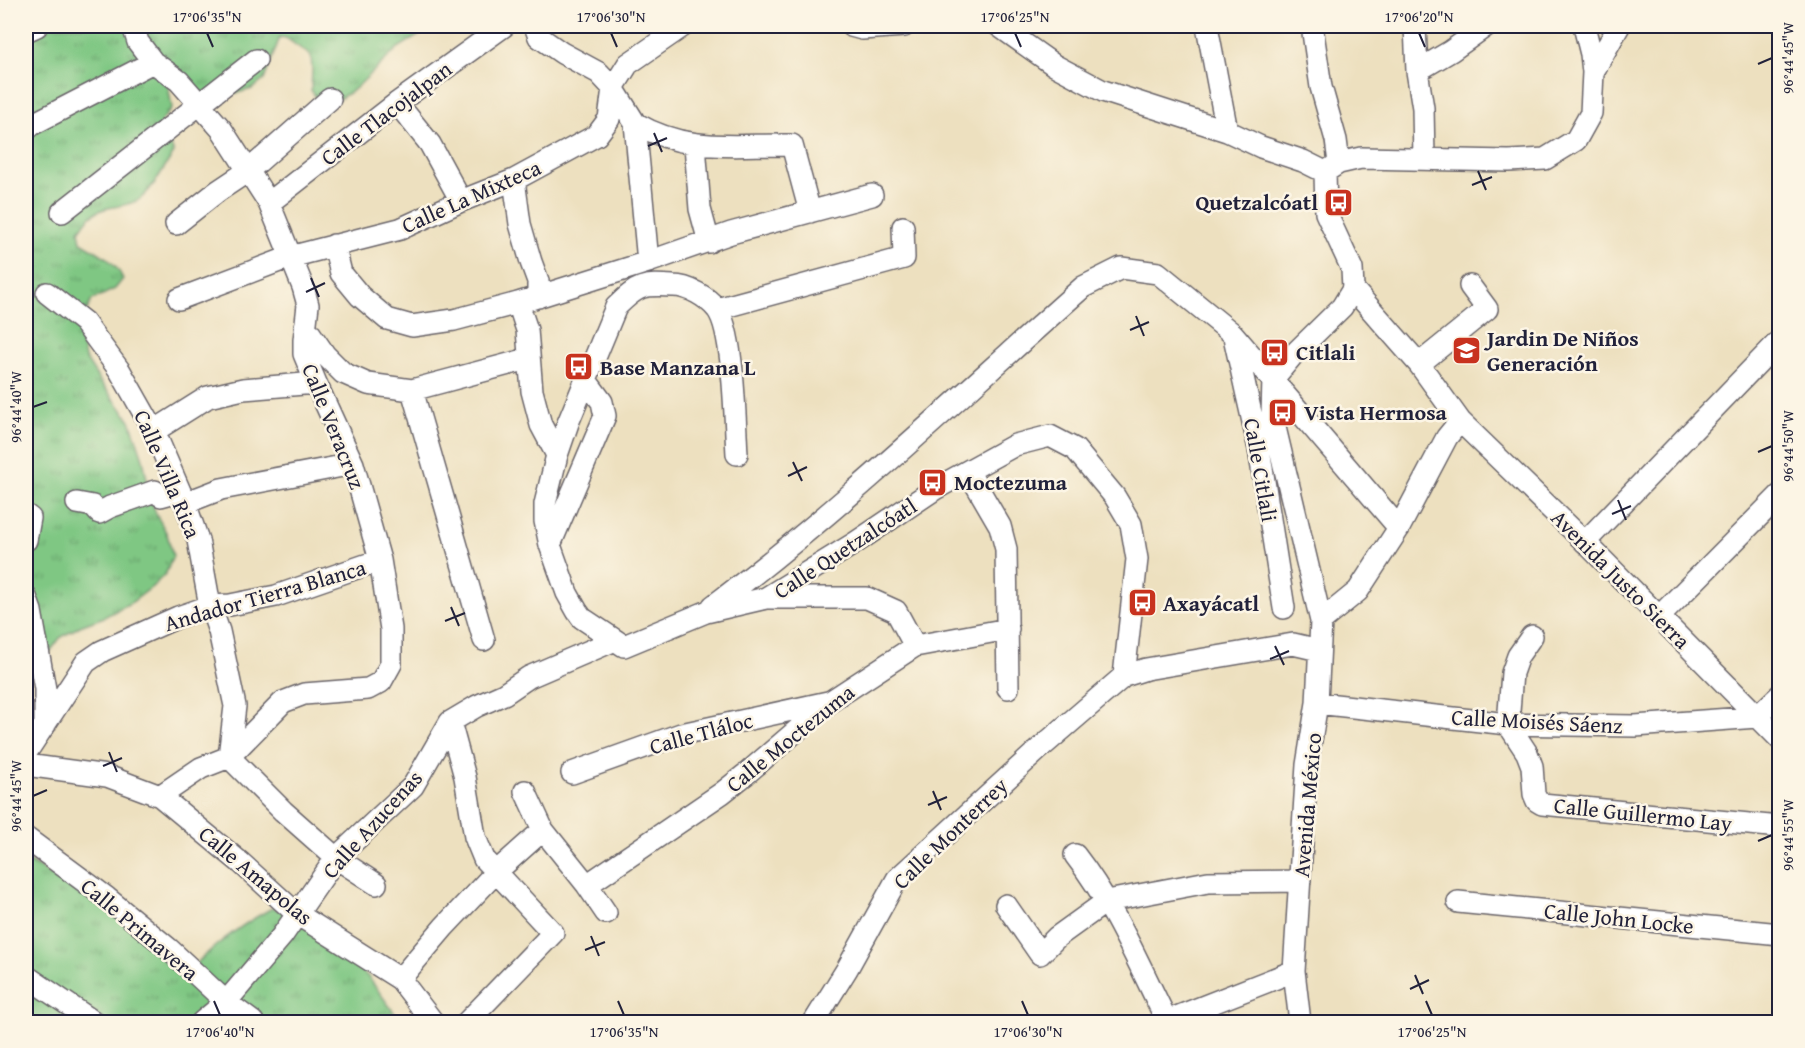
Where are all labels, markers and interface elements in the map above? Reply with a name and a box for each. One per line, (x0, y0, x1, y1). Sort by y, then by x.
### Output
text: 17°06'35"N (173, 6, 242, 27)
text: 17°06'30"N (577, 6, 646, 27)
text: 17°06'25"N (981, 6, 1050, 27)
text: 17°06'20"N (1385, 6, 1454, 27)
text: 96°44'45"W (1777, 22, 1798, 94)
street label: Calle Tlacojalpan (314, 53, 459, 173)
street label: Calle La Mixteca (396, 151, 546, 241)
place label: Quetzalcóatl (1196, 186, 1318, 218)
bus stop icon: Quetzalcóatl (1323, 186, 1355, 218)
place label: Jardin De Niños Generación (1483, 322, 1639, 379)
school or university icon: Jardin De Niños Generación (1450, 335, 1482, 367)
bus stop icon: Citlali (1259, 336, 1291, 368)
place label: Citlali (1296, 336, 1356, 368)
bus stop icon: Base Manzana L (563, 351, 595, 383)
place label: Base Manzana L (600, 351, 756, 383)
street label: Calle Veracruz (294, 358, 374, 494)
text: 96°44'40"W (5, 371, 26, 443)
bus stop icon: Vista Hermosa (1267, 396, 1299, 428)
place label: Vista Hermosa (1304, 396, 1448, 428)
street label: Calle Villa Rica (126, 405, 210, 544)
text: 96°44'50"W (1777, 410, 1798, 482)
street label: Calle Citlali (1236, 416, 1286, 524)
bus stop icon: Moctezuma (917, 466, 949, 498)
place label: Moctezuma (954, 466, 1068, 498)
street label: Calle Quetzalcóatl (767, 490, 923, 606)
street label: Avenida Justo Sierra (1544, 502, 1698, 656)
street label: Andador Tierra Blanca (160, 551, 370, 639)
bus stop icon: Axayácatl (1126, 587, 1158, 619)
place label: Axayácatl (1163, 587, 1259, 619)
street label: Calle Moctezuma (719, 676, 861, 800)
street label: Calle Moisés Sáenz (1451, 701, 1624, 741)
street label: Calle Tláloc (646, 704, 757, 762)
street label: Avenida México (1285, 731, 1329, 879)
text: 96°44'45"W (5, 760, 26, 832)
street label: Calle Azucenas (315, 763, 429, 885)
street label: Calle Monterrey (885, 770, 1015, 896)
street label: Calle Guillermo Lay (1552, 789, 1734, 839)
text: 96°44'55"W (1777, 799, 1798, 871)
street label: Calle Amapolas (192, 818, 320, 932)
street label: Calle Primavera (74, 870, 206, 988)
street label: Calle John Locke (1543, 894, 1695, 942)
text: 17°06'40"N (186, 1021, 255, 1042)
text: 17°06'35"N (590, 1021, 659, 1042)
text: 17°06'30"N (994, 1021, 1063, 1042)
text: 17°06'25"N (1398, 1021, 1467, 1042)

